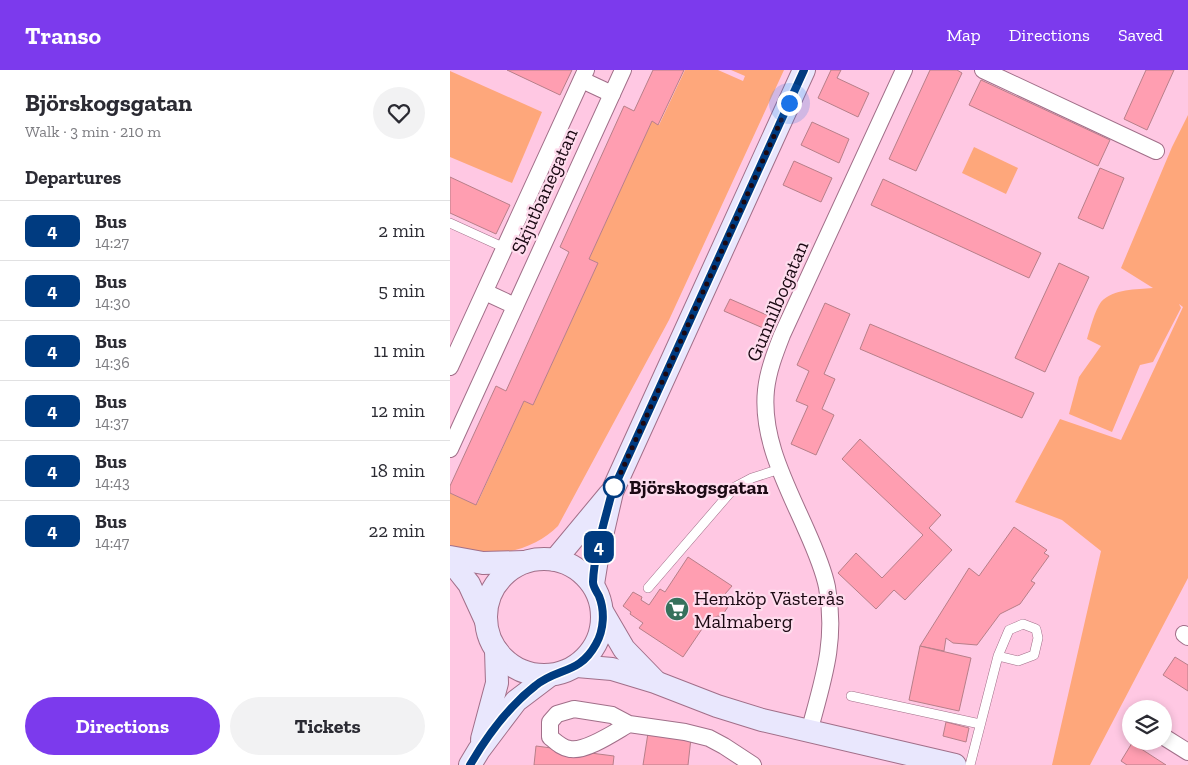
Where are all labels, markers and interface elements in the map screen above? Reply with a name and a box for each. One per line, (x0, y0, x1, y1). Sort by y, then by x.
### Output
text: Transo (25, 21, 101, 50)
text: Map (946, 24, 981, 46)
text: Directions (1009, 24, 1090, 46)
text: Saved (1118, 24, 1163, 46)
button: heart (373, 87, 425, 139)
text: Björskogsgatan (25, 88, 192, 117)
your location (777, 91, 802, 116)
text: Walk · 3 min · 210 m (25, 122, 161, 141)
street label: Skjutbanegatan (506, 124, 583, 258)
text: Departures (25, 166, 121, 189)
text: Bus (95, 210, 127, 233)
text: 2 min (378, 219, 425, 242)
text: 4 (47, 220, 58, 242)
text: 14:27 (95, 233, 129, 252)
street label: Gunnilbogatan (741, 236, 813, 365)
text: Bus (95, 270, 127, 293)
text: 5 min (378, 279, 425, 302)
text: 4 (47, 280, 58, 302)
text: 14:30 (95, 293, 130, 312)
text: Bus (95, 330, 127, 353)
text: 11 min (373, 339, 425, 362)
text: 4 (47, 340, 58, 362)
text: 14:36 (95, 353, 130, 372)
text: Bus (95, 390, 127, 413)
text: 12 min (371, 399, 425, 422)
text: 4 (47, 400, 58, 422)
text: 14:37 (95, 413, 129, 432)
text: Bus (95, 450, 127, 473)
text: 18 min (371, 459, 425, 482)
text: 4 (47, 460, 58, 482)
text: 14:43 (95, 473, 130, 492)
place label: Björskogsgatan (629, 475, 769, 499)
marker: Björskogsgatan (603, 476, 625, 498)
text: Bus (95, 510, 127, 533)
text: 22 min (369, 519, 425, 542)
text: 4 (47, 520, 58, 542)
line badge: 4 (583, 531, 615, 563)
text: 14:47 (95, 533, 129, 552)
text: 4 (594, 536, 604, 558)
place label: Hemköp Västerås Malmaberg (694, 586, 844, 633)
supermarket icon: Hemköp Västerås Malmaberg (664, 596, 690, 622)
button: Directions (25, 697, 220, 755)
button: Tickets (230, 697, 425, 755)
map controls (1122, 700, 1172, 750)
button: layers (1122, 700, 1172, 750)

